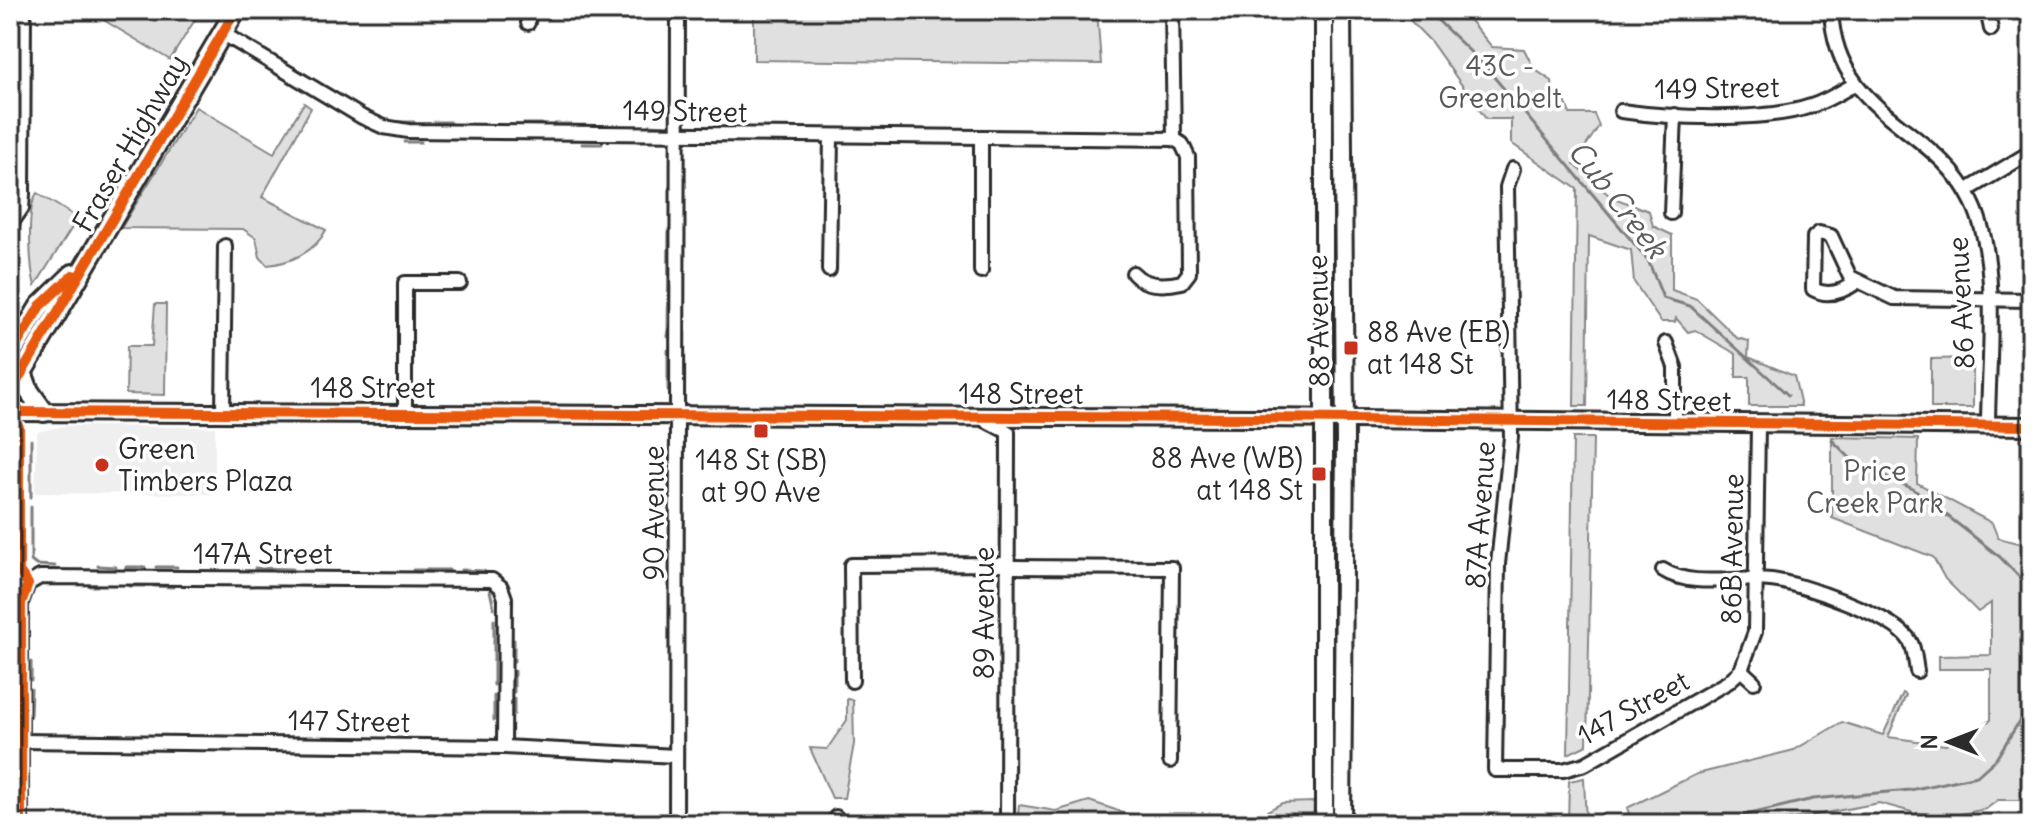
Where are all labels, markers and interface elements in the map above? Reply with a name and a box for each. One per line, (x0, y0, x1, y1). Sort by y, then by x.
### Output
street label: Fraser Highway (65, 48, 195, 238)
park label: 43C - Greenbelt (1438, 48, 1562, 116)
street label: 149 Street (1654, 69, 1780, 107)
street label: 149 Street (622, 92, 748, 130)
water label: Cub Creek (1560, 133, 1677, 267)
street label: 86 Avenue (1940, 236, 1982, 370)
street label: 88 Avenue (1299, 254, 1337, 388)
place label: 88 Ave (EB) at 148 St (1367, 314, 1510, 382)
marker: 88 Ave (EB) at 148 St (1342, 339, 1360, 357)
street label: 148 Street (311, 370, 435, 406)
street label: 148 Street (959, 376, 1083, 412)
street label: 148 Street (1606, 381, 1732, 419)
marker: 148 St (SB) at 90 Ave (752, 422, 770, 440)
place label: Green Timbers Plaza (118, 431, 293, 499)
place label: 88 Ave (WB) at 148 St (1151, 440, 1303, 508)
street label: 87A Avenue (1457, 440, 1503, 590)
place label: 148 St (SB) at 90 Ave (695, 442, 827, 510)
street label: 90 Avenue (636, 445, 672, 581)
park label: Price Creek Park (1806, 453, 1944, 521)
marker: Green Timbers Plaza (93, 456, 111, 474)
marker: 88 Ave (WB) at 148 St (1310, 465, 1328, 483)
street label: 86B Avenue (1713, 473, 1751, 625)
street label: 147A Street (193, 536, 333, 572)
street label: 89 Avenue (966, 547, 1002, 679)
street label: 147 Street (1571, 663, 1695, 753)
street label: 147 Street (288, 702, 410, 740)
north arrow (1909, 702, 1989, 782)
text: N (1915, 734, 1943, 750)

